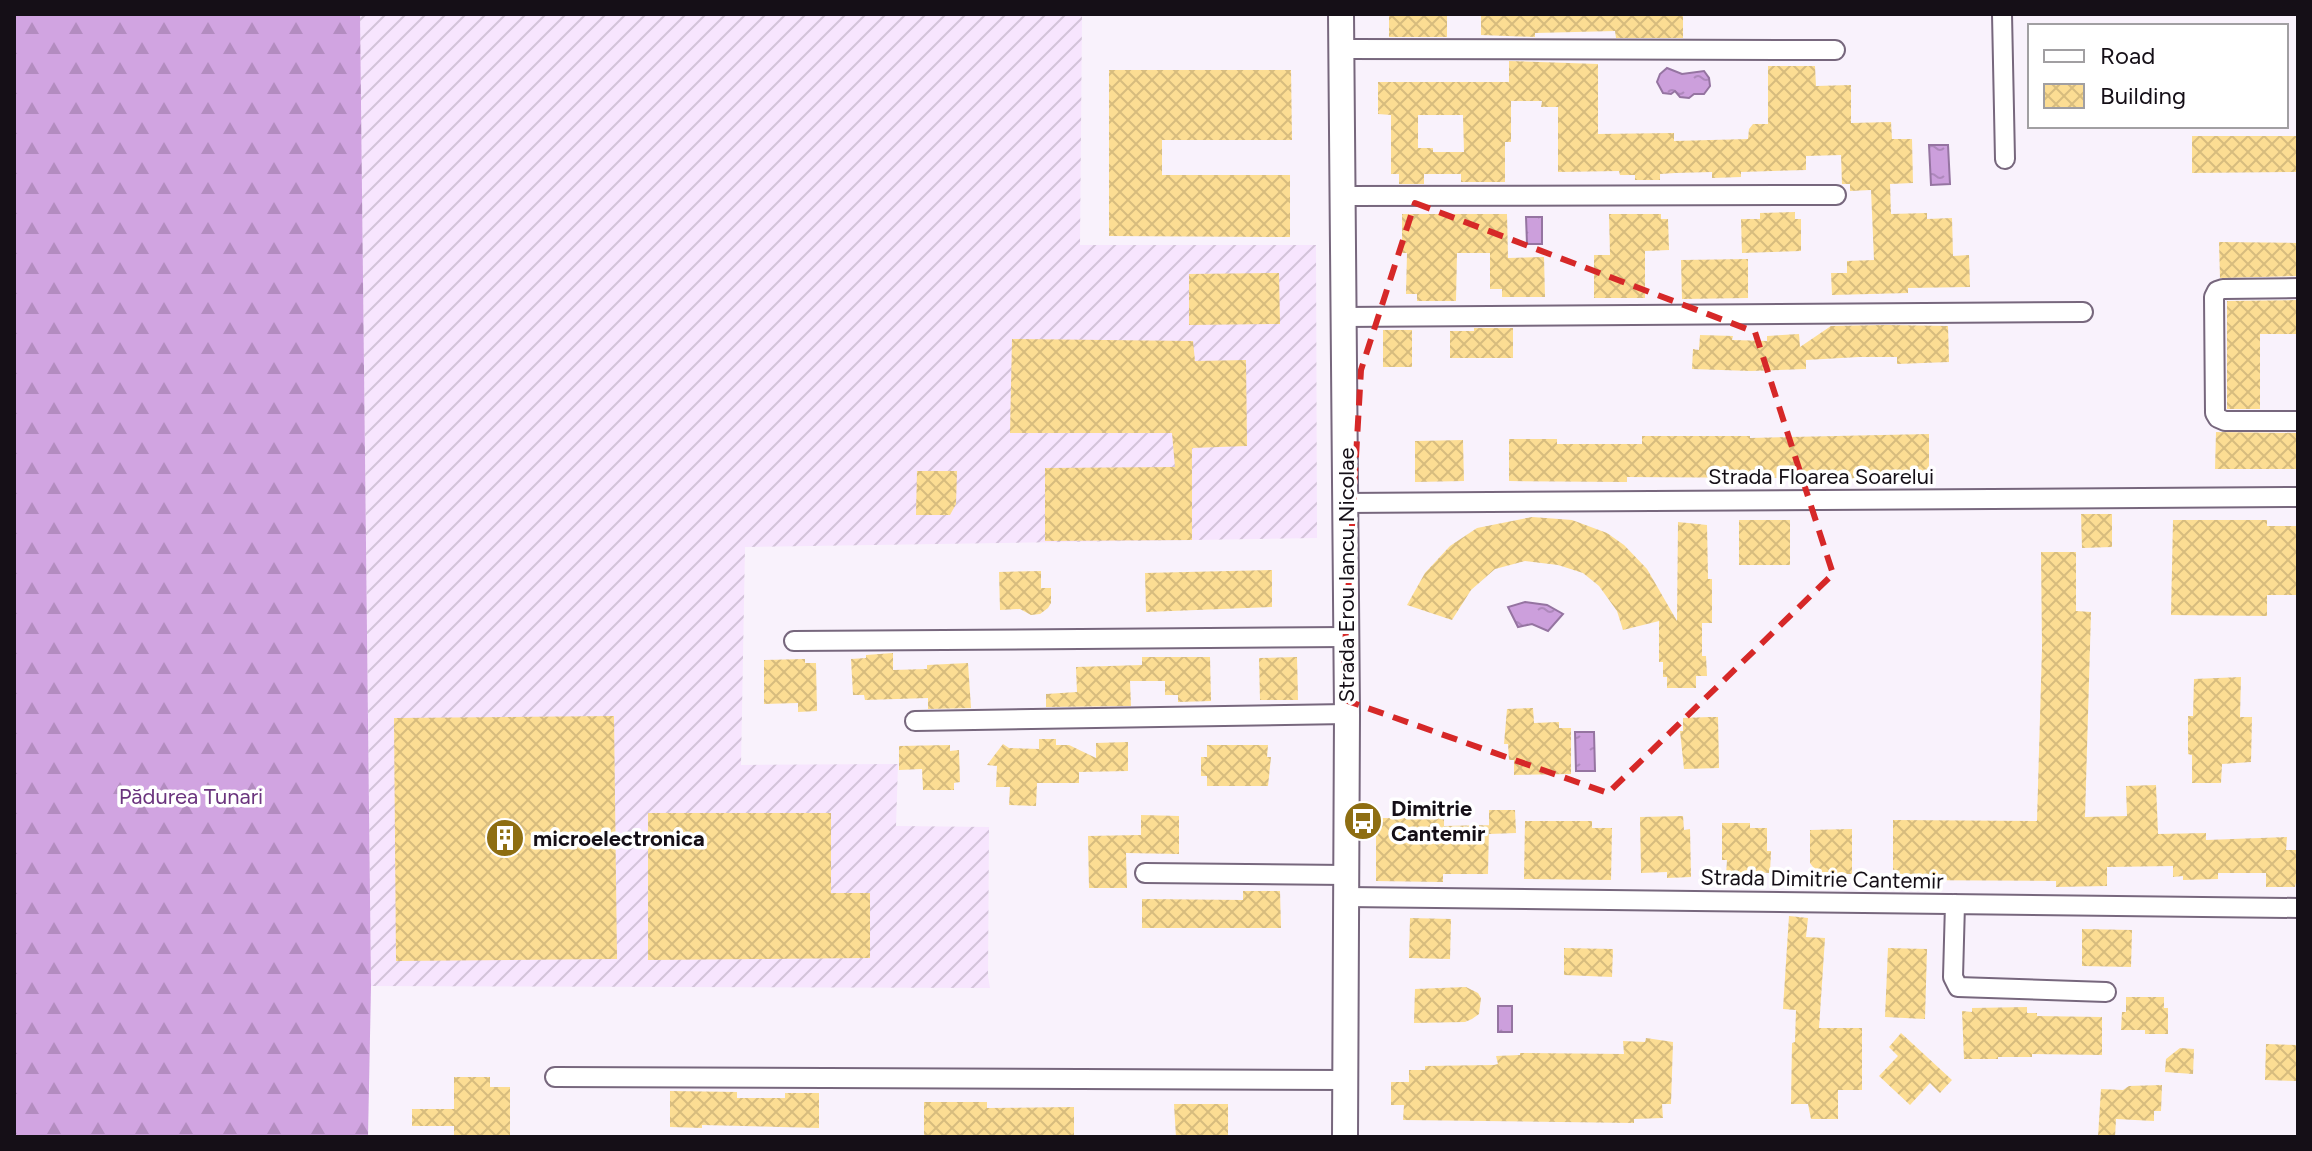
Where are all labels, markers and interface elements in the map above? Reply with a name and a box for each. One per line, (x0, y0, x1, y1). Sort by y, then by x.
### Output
legend (2028, 24, 2288, 128)
text: Road (2100, 41, 2155, 70)
text: Building (2100, 81, 2186, 110)
street label: Strada Erou Iancu Nicolae (1333, 448, 1360, 702)
street label: Strada Floarea Soarelui (1708, 463, 1934, 490)
park label: Pădurea Tunari (119, 783, 263, 810)
place label: Dimitrie Cantemir (1391, 795, 1486, 847)
bus stop icon: Dimitrie Cantemir (1342, 800, 1384, 842)
building icon: microelectronica (484, 817, 526, 859)
place label: microelectronica (533, 825, 705, 852)
street label: Strada Dimitrie Cantemir (1700, 863, 1944, 895)

